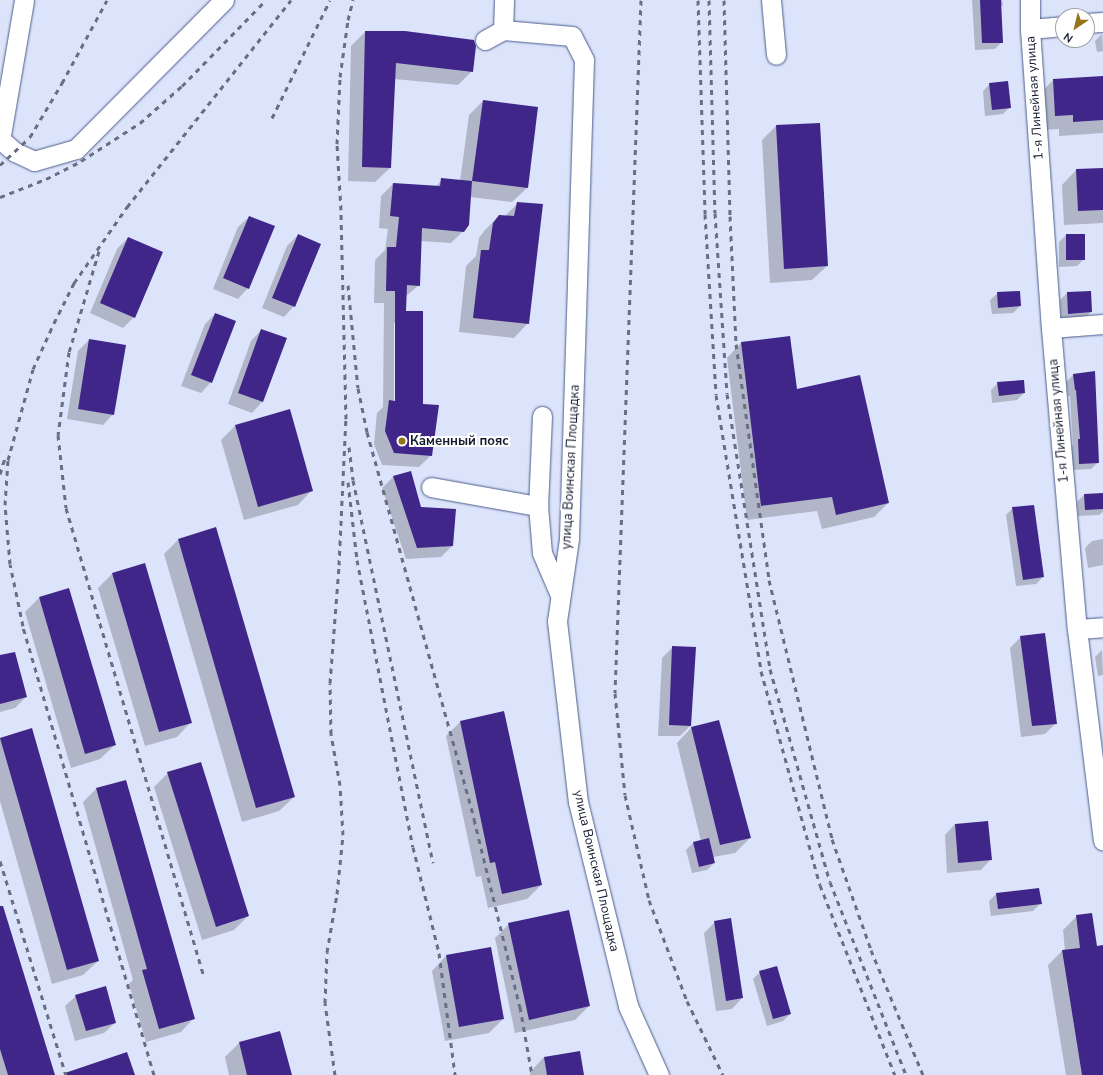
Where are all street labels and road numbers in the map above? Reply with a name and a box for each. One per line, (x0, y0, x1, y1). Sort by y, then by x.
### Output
street label: 1-я Линейная улица (1023, 35, 1047, 161)
street label: 1-я Линейная улица (1046, 358, 1072, 484)
street label: улица Воинская Площадка (559, 384, 583, 550)
street label: улица Воинская Площадка (570, 789, 622, 953)

